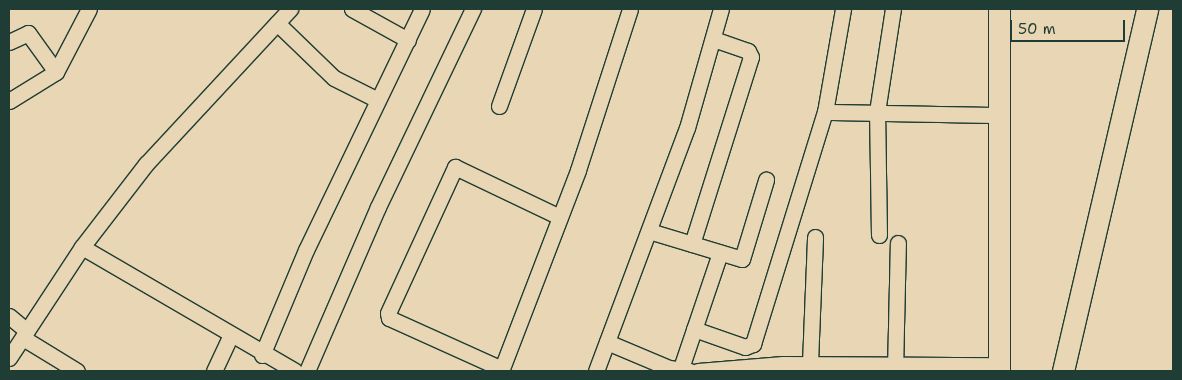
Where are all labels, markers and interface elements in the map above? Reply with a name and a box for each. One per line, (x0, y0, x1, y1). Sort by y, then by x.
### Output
scale bar (1012, 10, 1127, 42)
text: 50 m (1018, 19, 1056, 39)

